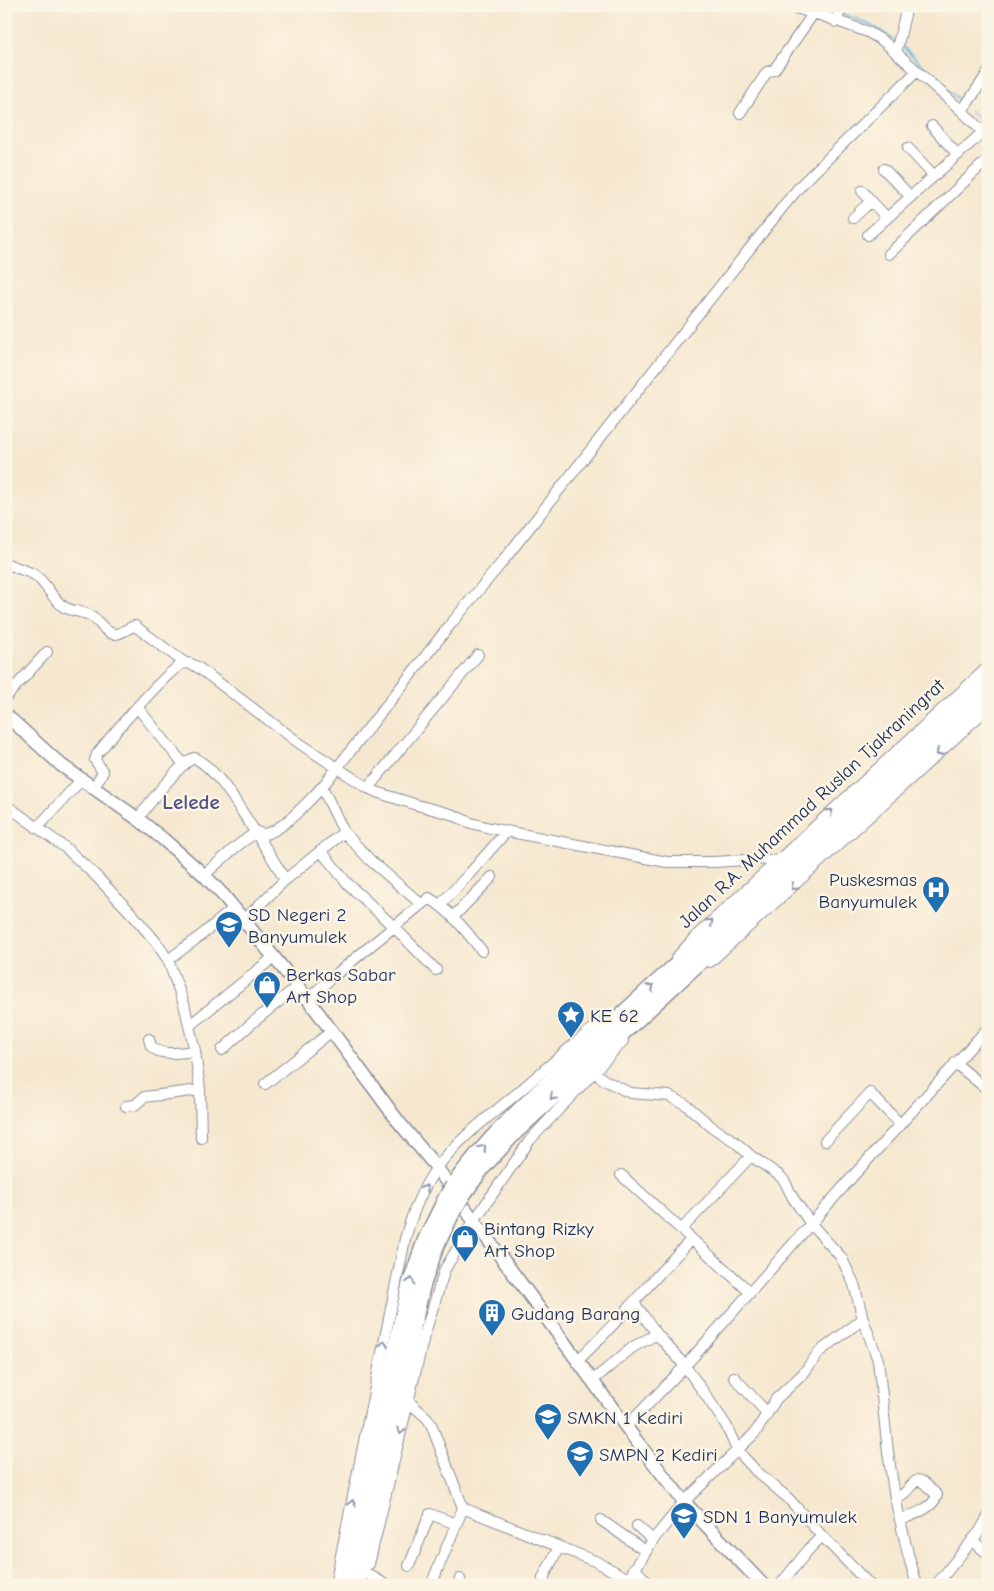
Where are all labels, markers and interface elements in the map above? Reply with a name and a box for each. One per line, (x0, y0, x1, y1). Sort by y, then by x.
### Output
street label: Jalan R.A. Muhammad Ruslan Tjakraningrat (674, 674, 949, 933)
one-way arrow (936, 747, 945, 756)
district label: Lelede (162, 790, 220, 814)
one-way arrow (824, 809, 833, 818)
place label: Puskesmas Banyumulek (818, 869, 918, 913)
hospital icon: Puskesmas Banyumulek (921, 875, 951, 914)
one-way arrow (791, 881, 800, 890)
place label: SD Negeri 2 Banyumulek (248, 904, 347, 948)
school or university icon: SD Negeri 2 Banyumulek (214, 910, 244, 949)
one-way arrow (705, 919, 714, 928)
place label: Berkas Sabar Art Shop (286, 964, 396, 1008)
shop icon: Berkas Sabar Art Shop (252, 970, 282, 1009)
one-way arrow (645, 984, 654, 993)
place icon: KE 62 (556, 1000, 586, 1039)
place label: KE 62 (590, 1005, 639, 1027)
one-way arrow (550, 1091, 559, 1100)
one-way arrow (477, 1144, 486, 1153)
one-way arrow (419, 1184, 429, 1193)
place label: Bintang Rizky Art Shop (484, 1218, 594, 1262)
shop icon: Bintang Rizky Art Shop (450, 1224, 480, 1263)
one-way arrow (405, 1277, 416, 1286)
building icon: Gudang Barang (477, 1298, 507, 1337)
place label: Gudang Barang (511, 1303, 640, 1325)
one-way arrow (378, 1340, 388, 1348)
school or university icon: SMKN 1 Kediri (533, 1402, 563, 1441)
place label: SMKN 1 Kediri (567, 1407, 683, 1429)
one-way arrow (396, 1427, 407, 1436)
school or university icon: SMPN 2 Kediri (565, 1439, 595, 1478)
place label: SMPN 2 Kediri (599, 1444, 718, 1466)
one-way arrow (346, 1499, 356, 1508)
school or university icon: SDN 1 Banyumulek (669, 1501, 699, 1540)
place label: SDN 1 Banyumulek (703, 1506, 858, 1528)

